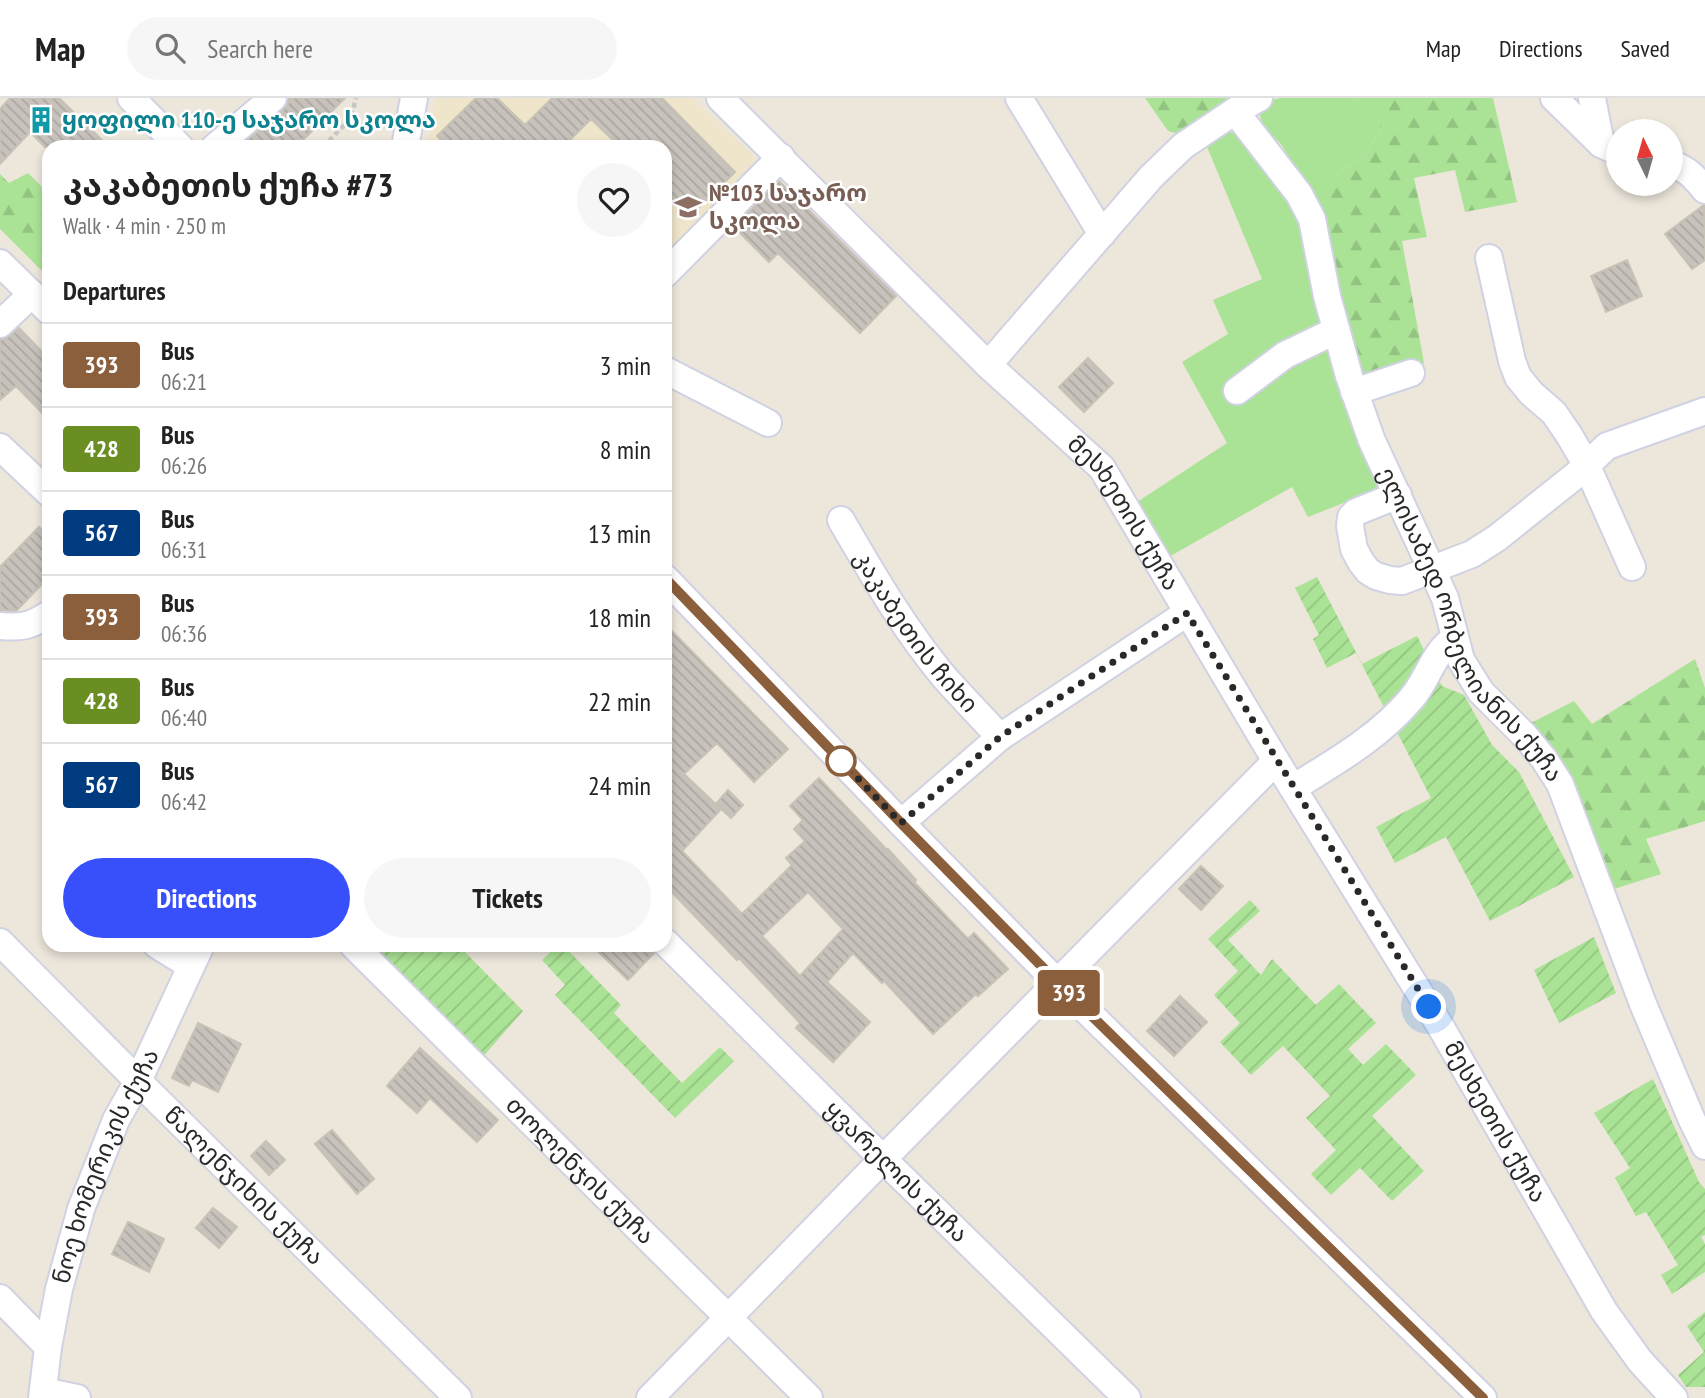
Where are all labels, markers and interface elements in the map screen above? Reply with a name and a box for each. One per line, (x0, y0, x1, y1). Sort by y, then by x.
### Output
search box (127, 17, 617, 80)
text: Map (35, 27, 85, 70)
icon: search (151, 29, 189, 67)
text: Search here (207, 32, 313, 65)
text: Map (1426, 33, 1461, 64)
text: Directions (1499, 33, 1583, 64)
text: Saved (1621, 33, 1670, 64)
place label: ყოფილი 110-ე საჯარო სკოლა (62, 104, 436, 135)
building icon: ყოფილი 110-ე საჯარო სკოლა (26, 105, 56, 135)
north arrow (1606, 119, 1684, 196)
map controls (1606, 119, 1683, 196)
text: კაკაბეთის ქუჩა #73 (63, 163, 394, 206)
button: heart (577, 163, 651, 237)
place label: №103 საჯარო სკოლა (709, 177, 867, 236)
school or university icon: №103 საჯარო სკოლა (673, 192, 703, 222)
text: Walk · 4 min · 250 m (63, 211, 226, 240)
text: Departures (63, 274, 166, 307)
text: Bus (161, 334, 194, 367)
text: 393 (84, 349, 119, 380)
text: 3 min (600, 349, 651, 382)
text: 06:21 (161, 367, 207, 396)
text: Bus (161, 418, 194, 451)
street label: მესხეთის ქუჩა (1061, 428, 1187, 596)
text: 428 (84, 433, 119, 464)
text: 8 min (600, 433, 651, 466)
text: 06:26 (161, 451, 207, 480)
street label: ელისაბედ ორბელიანის ქუჩა (1371, 462, 1570, 787)
text: Bus (161, 502, 194, 535)
text: 567 (84, 517, 119, 548)
text: 13 min (588, 517, 651, 550)
text: 06:31 (161, 535, 207, 564)
street label: კაკაბეთის ჩიხი (848, 545, 985, 719)
text: Bus (161, 586, 194, 619)
text: 393 (84, 601, 119, 632)
text: 18 min (588, 601, 651, 634)
text: 06:36 (161, 619, 207, 648)
text: Bus (161, 670, 194, 703)
text: 428 (84, 685, 119, 716)
text: 22 min (588, 685, 651, 718)
text: 06:40 (161, 703, 207, 732)
unlabelled marker (826, 746, 856, 776)
text: Bus (161, 754, 194, 787)
text: 567 (84, 769, 119, 800)
text: 24 min (588, 769, 651, 802)
text: 06:42 (161, 787, 207, 816)
button: Directions (63, 858, 350, 938)
button: Tickets (364, 858, 651, 938)
line badge: 393 (1029, 970, 1109, 1016)
text: 393 (1052, 977, 1086, 1008)
your location (1411, 989, 1446, 1024)
street label: მესხეთის ქუჩა (1437, 1035, 1554, 1208)
street label: ნოე ხომერიკის ქუჩა (45, 1044, 166, 1287)
street label: თოლენჯის ქუჩა (499, 1090, 661, 1251)
street label: ყვარელის ქუჩა (818, 1094, 975, 1249)
street label: წალენჯიხის ქუჩა (158, 1100, 331, 1272)

